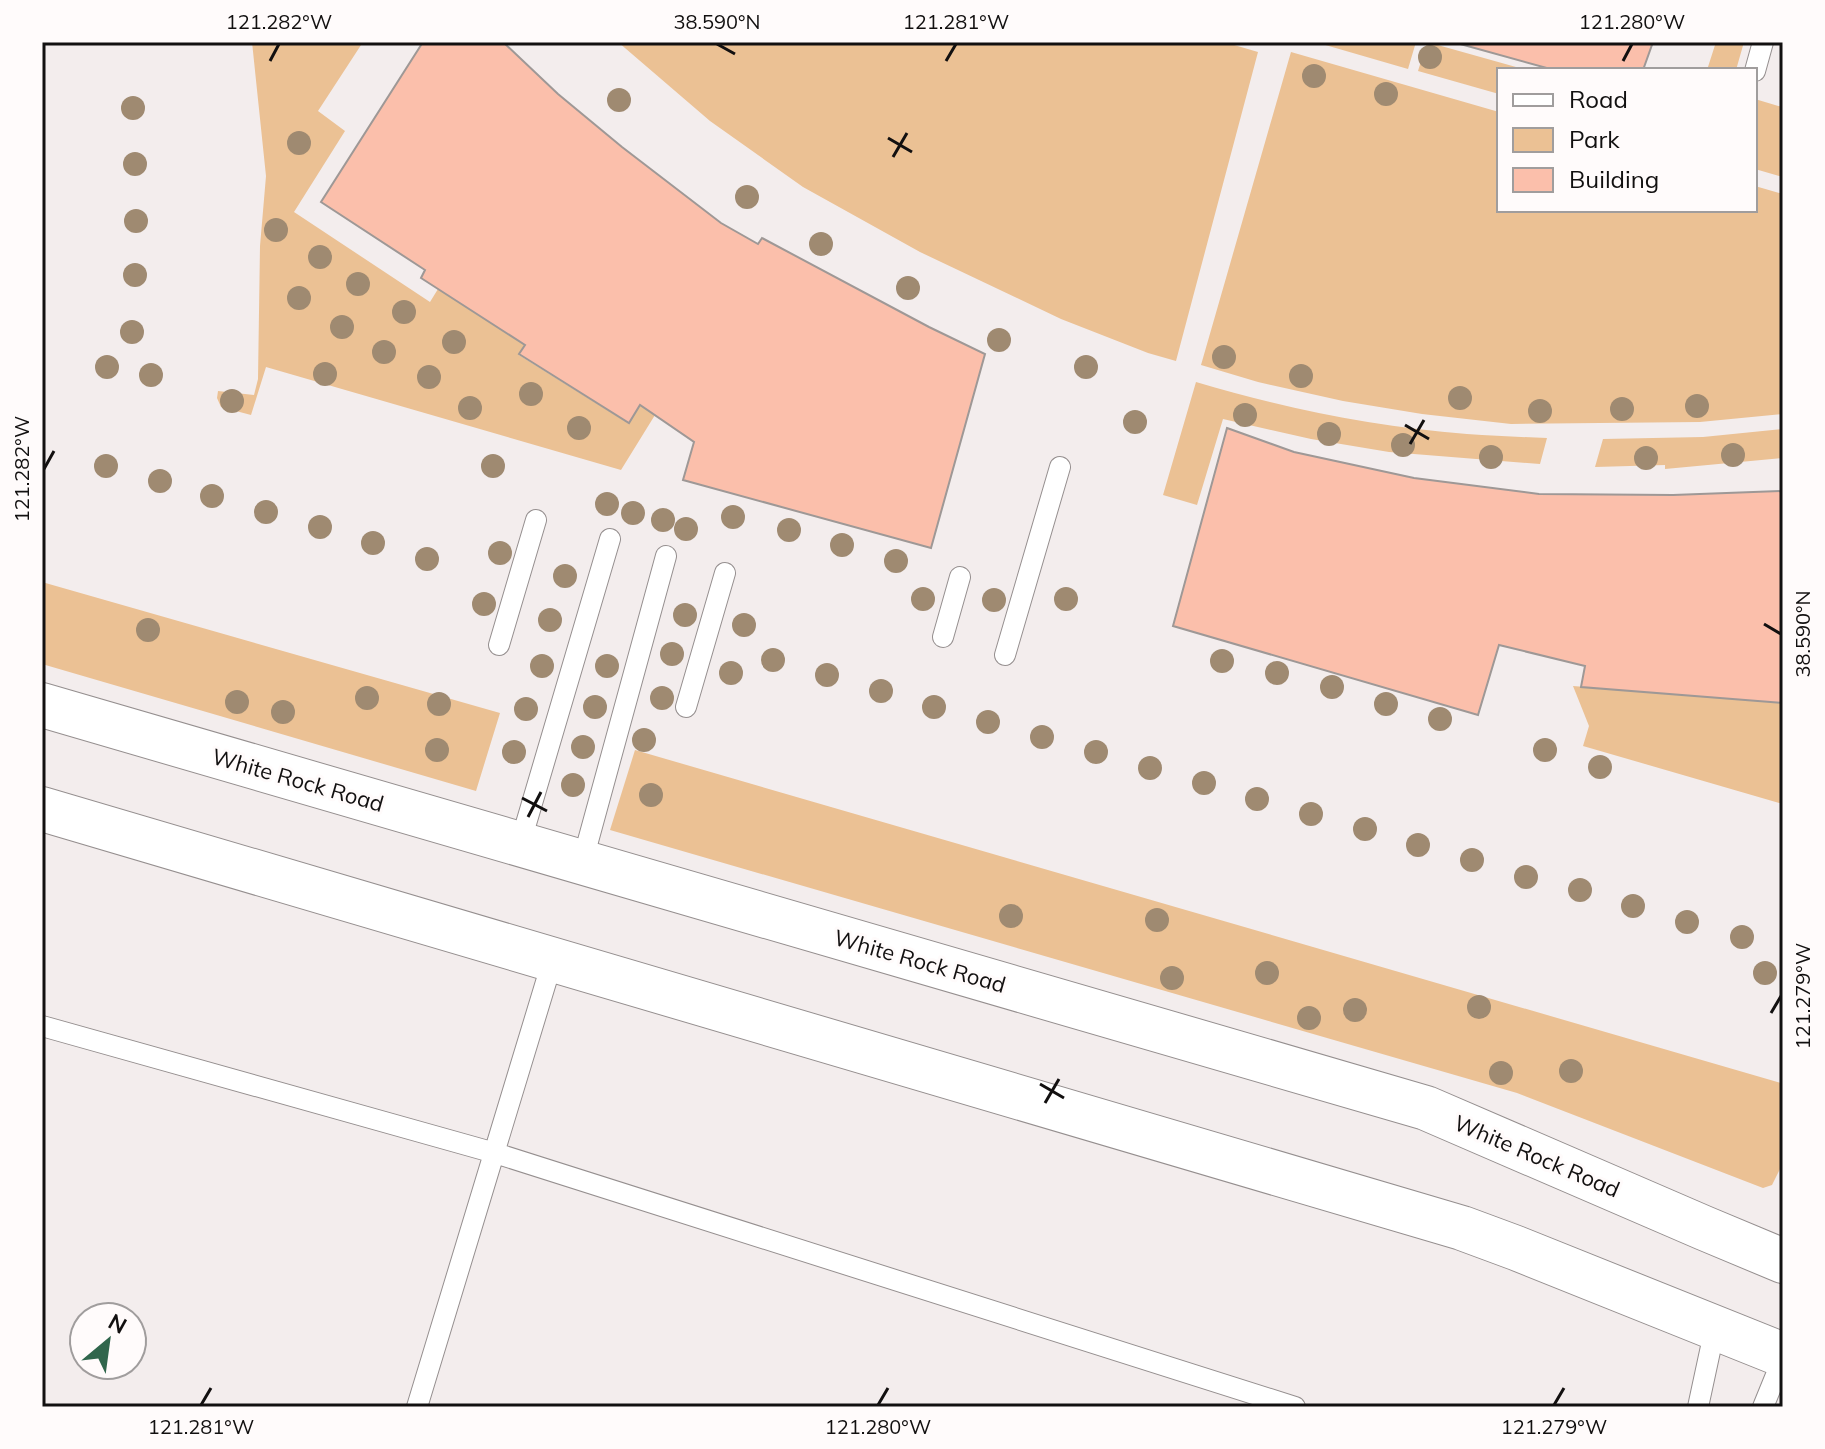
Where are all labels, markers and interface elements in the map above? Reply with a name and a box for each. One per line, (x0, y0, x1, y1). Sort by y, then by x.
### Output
text: 121.282°W (226, 9, 332, 34)
text: 38.590°N (674, 9, 760, 34)
text: 121.281°W (903, 9, 1009, 34)
text: 121.280°W (1579, 9, 1685, 34)
legend (1497, 68, 1757, 212)
text: Road (1569, 84, 1628, 114)
text: Park (1569, 124, 1620, 154)
text: Building (1569, 164, 1659, 194)
text: 121.282°W (9, 416, 34, 522)
text: 38.590°N (1790, 591, 1815, 677)
street label: White Rock Road (209, 742, 387, 818)
street label: White Rock Road (831, 923, 1009, 999)
text: 121.279°W (1790, 943, 1815, 1049)
street label: White Rock Road (1450, 1108, 1624, 1204)
north arrow (68, 1301, 148, 1381)
text: N (104, 1307, 132, 1340)
text: 121.281°W (148, 1414, 254, 1439)
text: 121.280°W (825, 1414, 931, 1439)
text: 121.279°W (1501, 1414, 1607, 1439)

